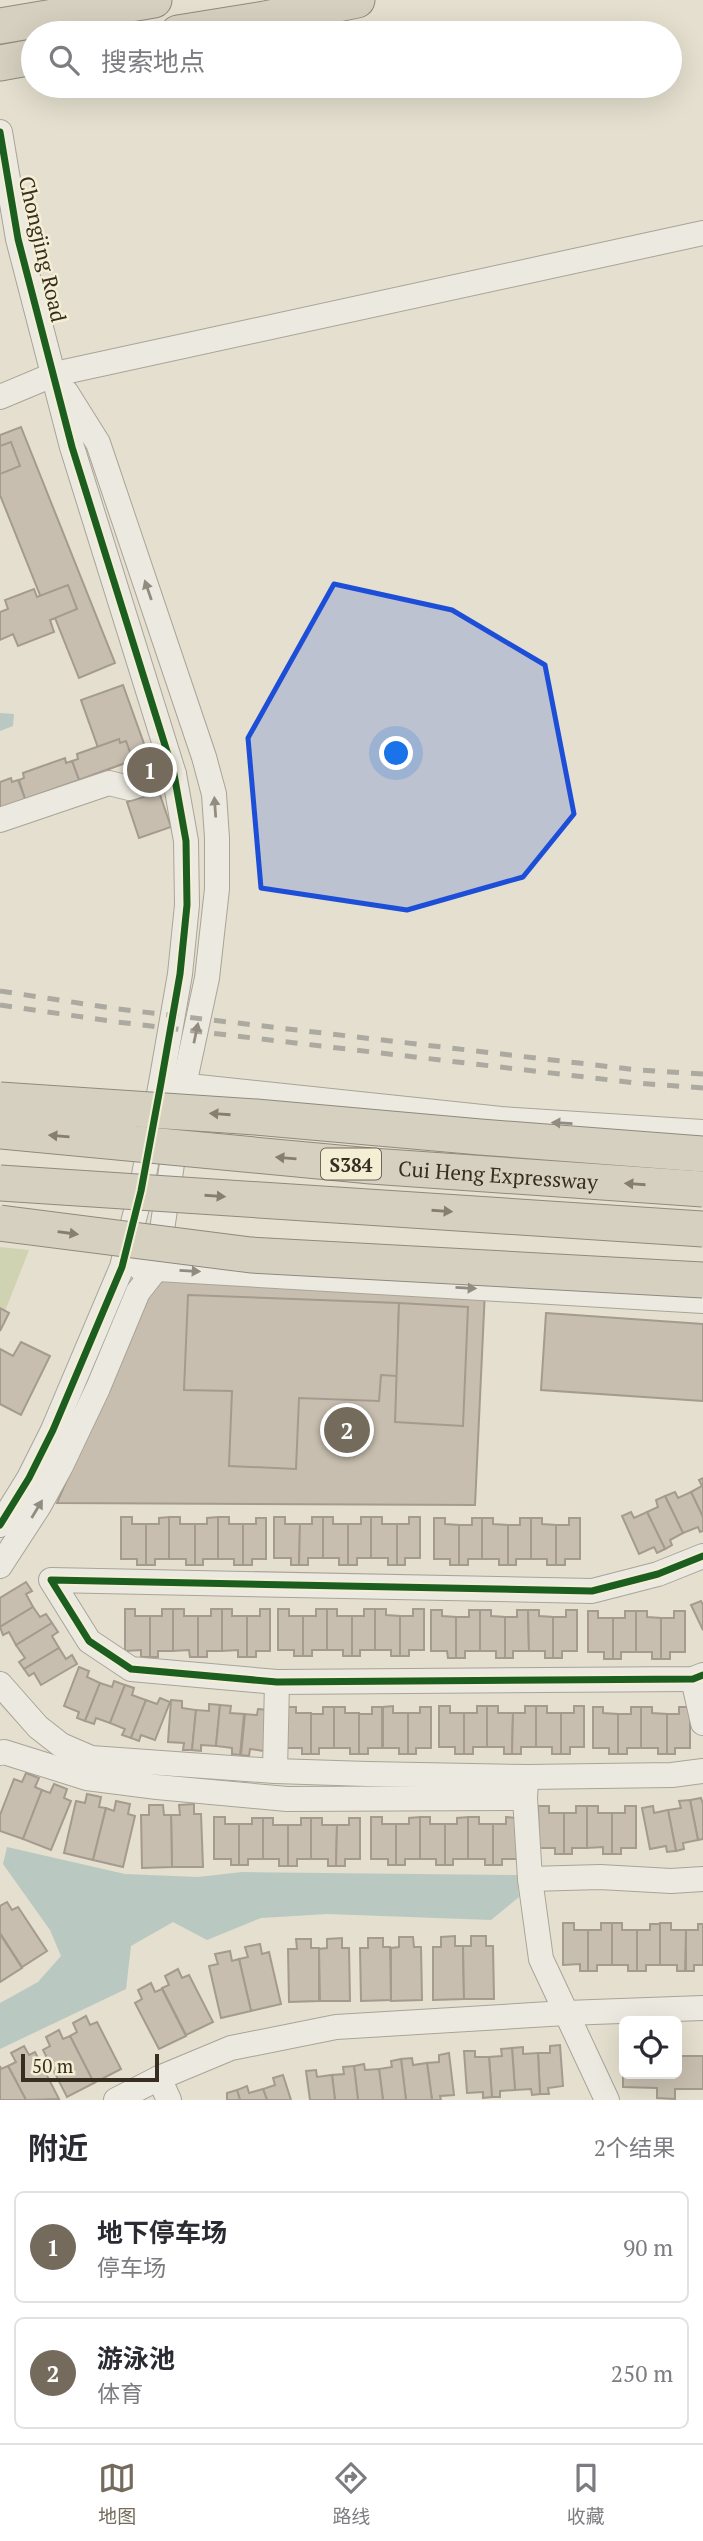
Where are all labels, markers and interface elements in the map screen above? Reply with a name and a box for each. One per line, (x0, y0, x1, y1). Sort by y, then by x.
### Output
search box (21, 21, 682, 98)
icon: search (45, 41, 83, 79)
text: 搜索地点 (101, 44, 205, 78)
street label: Chongjing Road (13, 173, 73, 325)
one-way arrow (142, 579, 153, 600)
your location (379, 736, 413, 770)
pin: 1 (127, 744, 173, 796)
one-way arrow (209, 796, 220, 818)
one-way arrow (190, 1022, 201, 1044)
one-way arrow (209, 1108, 231, 1119)
one-way arrow (550, 1117, 572, 1128)
one-way arrow (48, 1130, 70, 1141)
road number: S384 (321, 1148, 381, 1180)
one-way arrow (275, 1152, 297, 1163)
street label: Cui Heng Expressway (397, 1154, 599, 1196)
one-way arrow (624, 1179, 646, 1190)
one-way arrow (204, 1191, 226, 1202)
one-way arrow (431, 1206, 453, 1217)
one-way arrow (57, 1227, 79, 1238)
one-way arrow (179, 1266, 201, 1277)
one-way arrow (455, 1282, 477, 1293)
pin: 2 (324, 1404, 370, 1456)
one-way arrow (31, 1499, 43, 1519)
map controls (619, 2016, 682, 2079)
button: locate (619, 2016, 682, 2079)
scale bar (21, 2051, 159, 2083)
text: 50 m (32, 2053, 73, 2078)
text: 附近 (28, 2128, 88, 2168)
text: 2个结果 (594, 2132, 675, 2163)
text: 地下停车场 (97, 2215, 227, 2249)
text: 1 (47, 2232, 60, 2263)
text: 90 m (623, 2232, 673, 2263)
text: 停车场 (97, 2252, 166, 2283)
text: 游泳池 (97, 2341, 175, 2375)
text: 2 (47, 2358, 60, 2389)
text: 250 m (611, 2358, 673, 2389)
text: 体育 (97, 2378, 143, 2409)
tab: 地图 (98, 2459, 136, 2528)
tab: 路线 (332, 2459, 371, 2528)
tab: 收藏 (567, 2459, 605, 2528)

